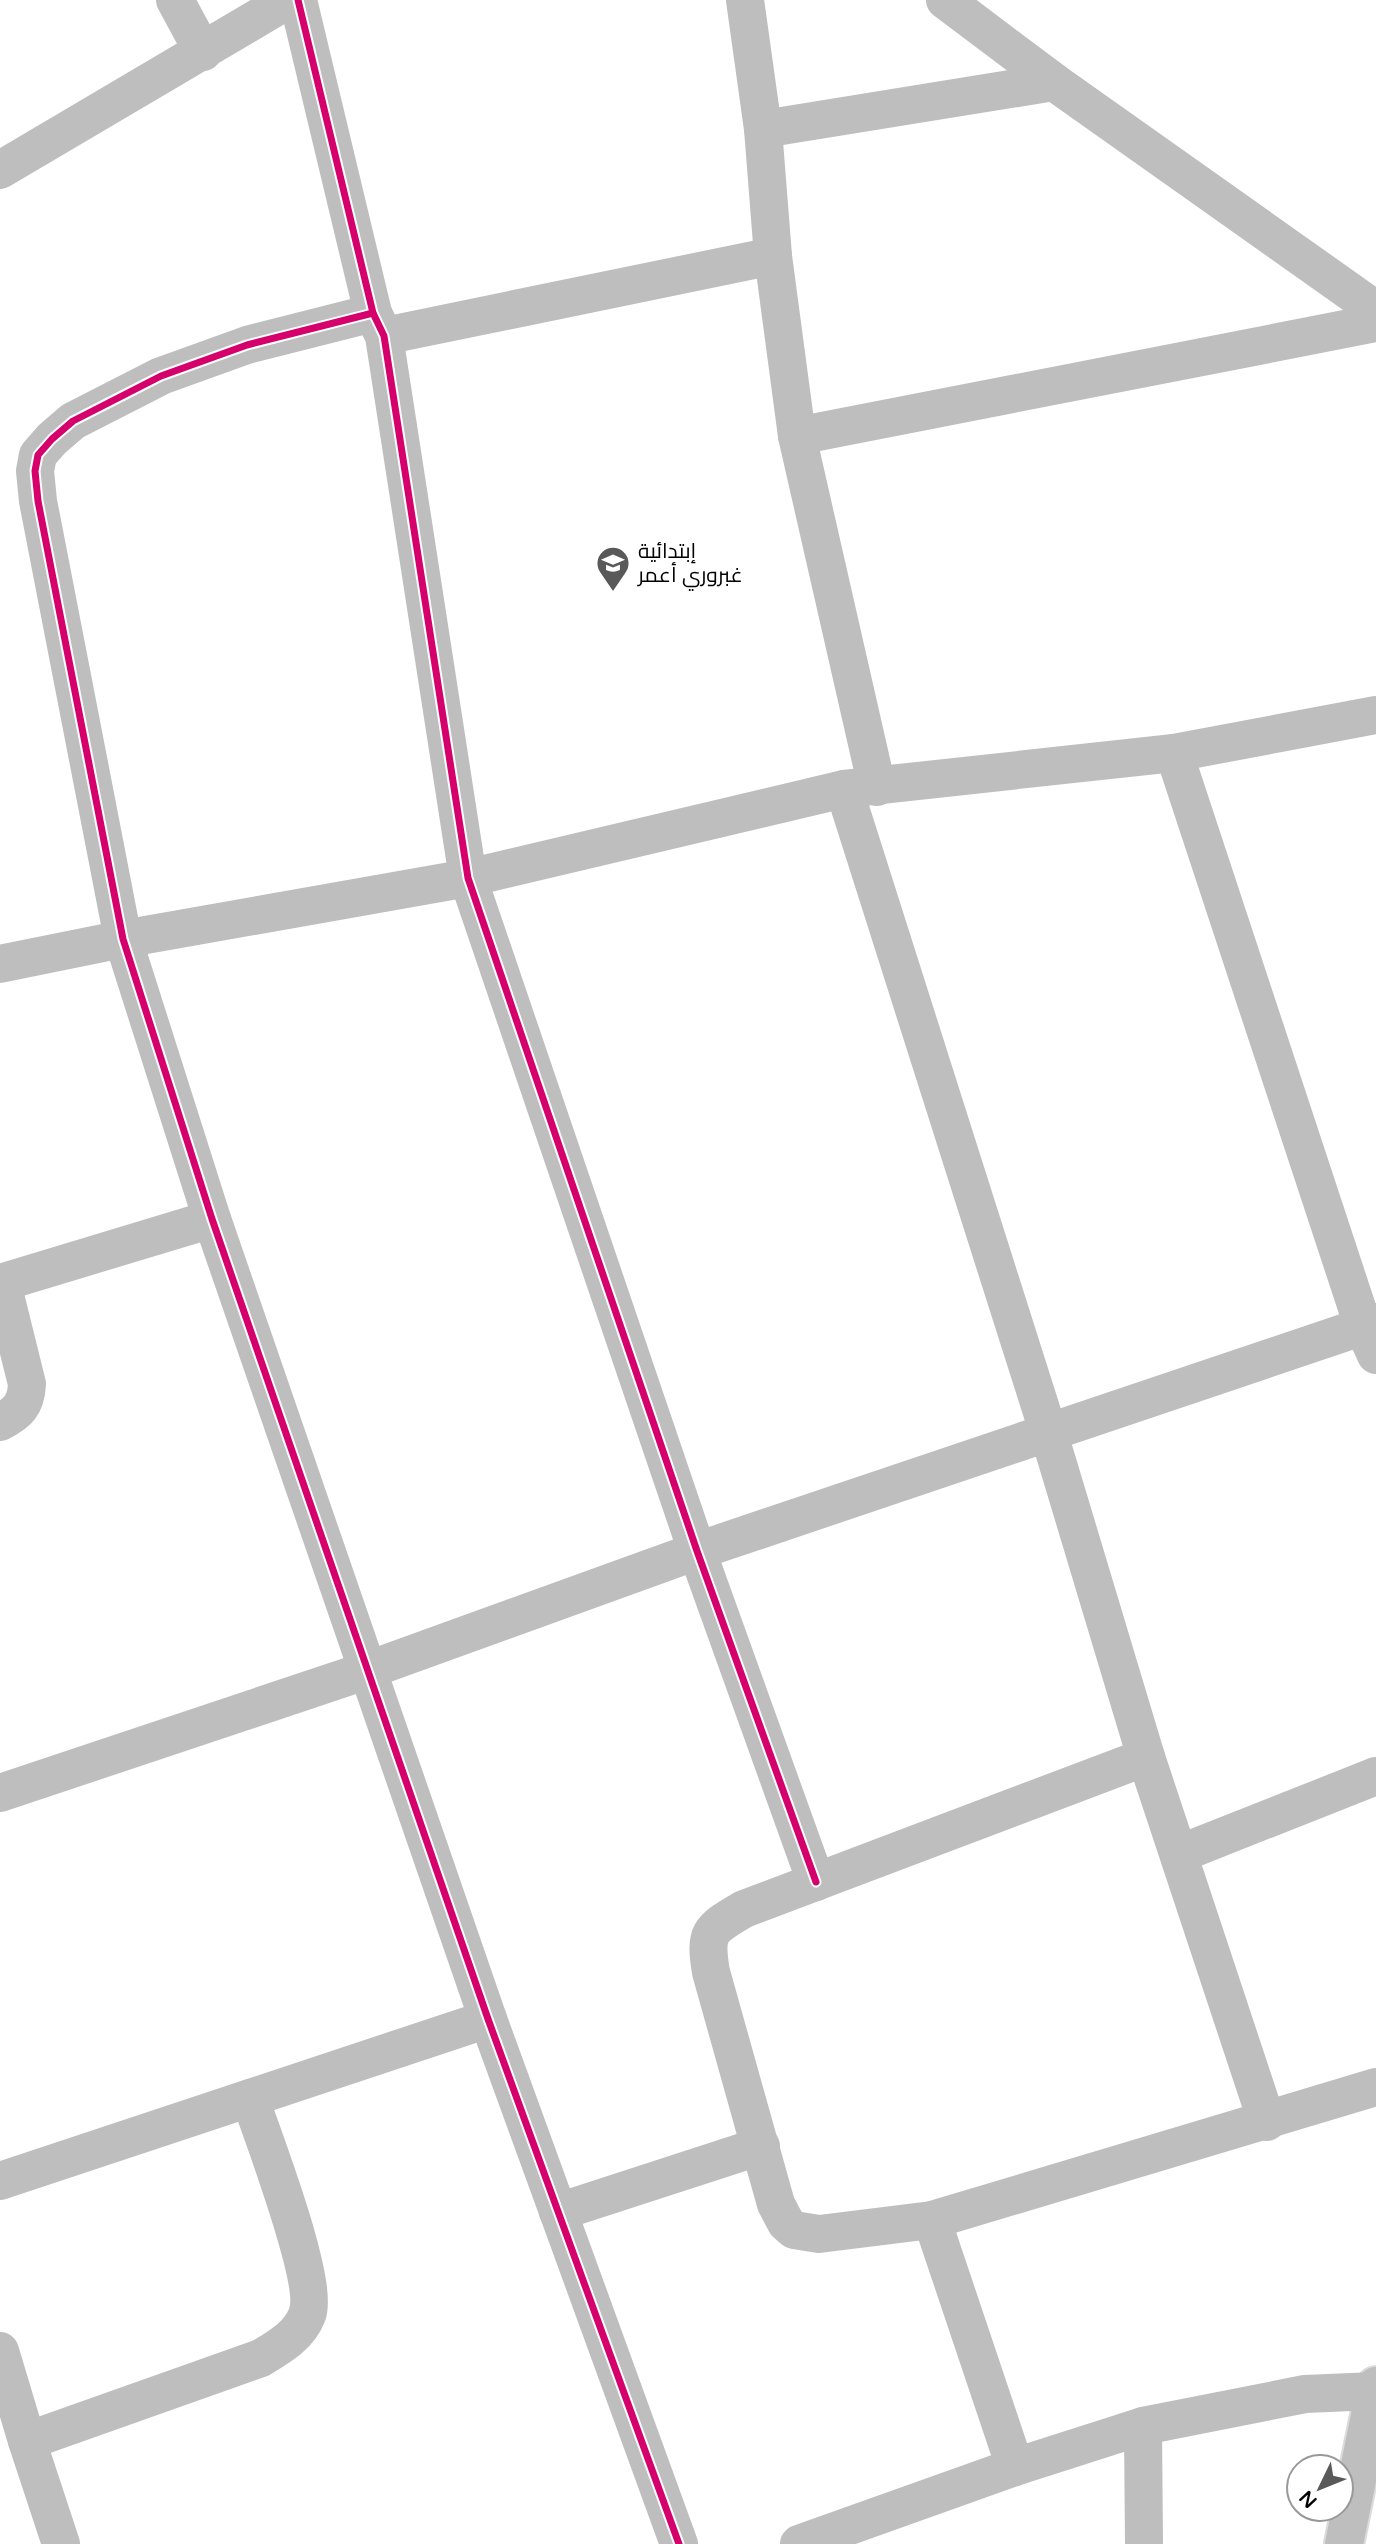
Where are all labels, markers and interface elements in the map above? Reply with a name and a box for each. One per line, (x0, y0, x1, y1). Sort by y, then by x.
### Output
place label: إبتدائية غبروري أعمر (637, 539, 743, 591)
school or university icon: إبتدائية غبروري أعمر (594, 544, 632, 593)
north arrow (1285, 2453, 1355, 2523)
text: N (1295, 2486, 1322, 2512)

